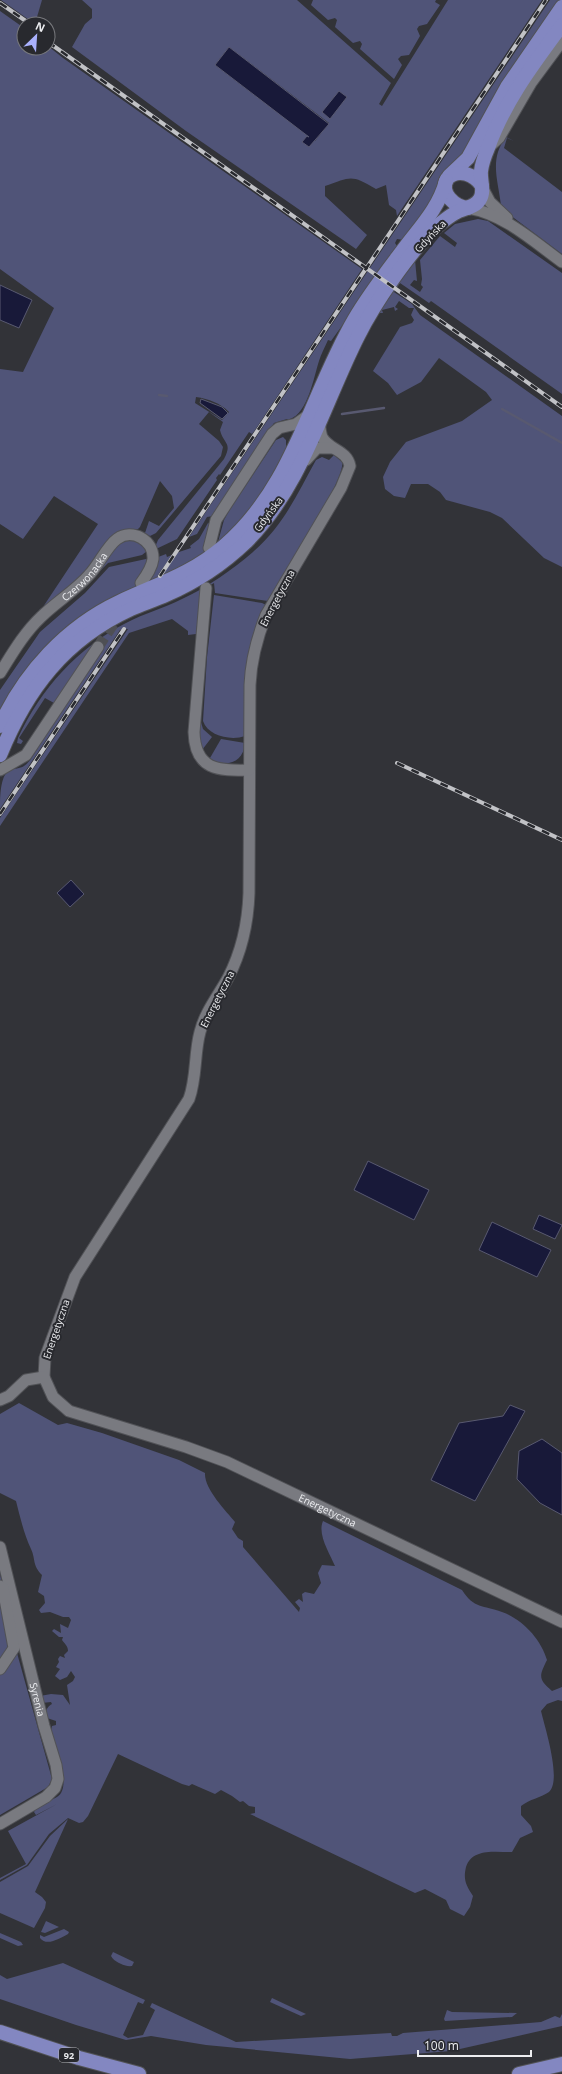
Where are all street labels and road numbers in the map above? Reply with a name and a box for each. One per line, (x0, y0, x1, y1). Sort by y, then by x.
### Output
street label: Gdyńska (411, 217, 449, 255)
street label: Gdyńska (250, 494, 286, 534)
street label: Czerwonacka (58, 550, 110, 604)
street label: Energetyczna (256, 567, 298, 629)
street label: Energetyczna (197, 968, 237, 1030)
street label: Energetyczna (39, 1297, 73, 1361)
street label: Energetyczna (297, 1490, 359, 1530)
street label: Syrenia (27, 1681, 48, 1718)
road number: 92 (59, 2048, 79, 2062)

